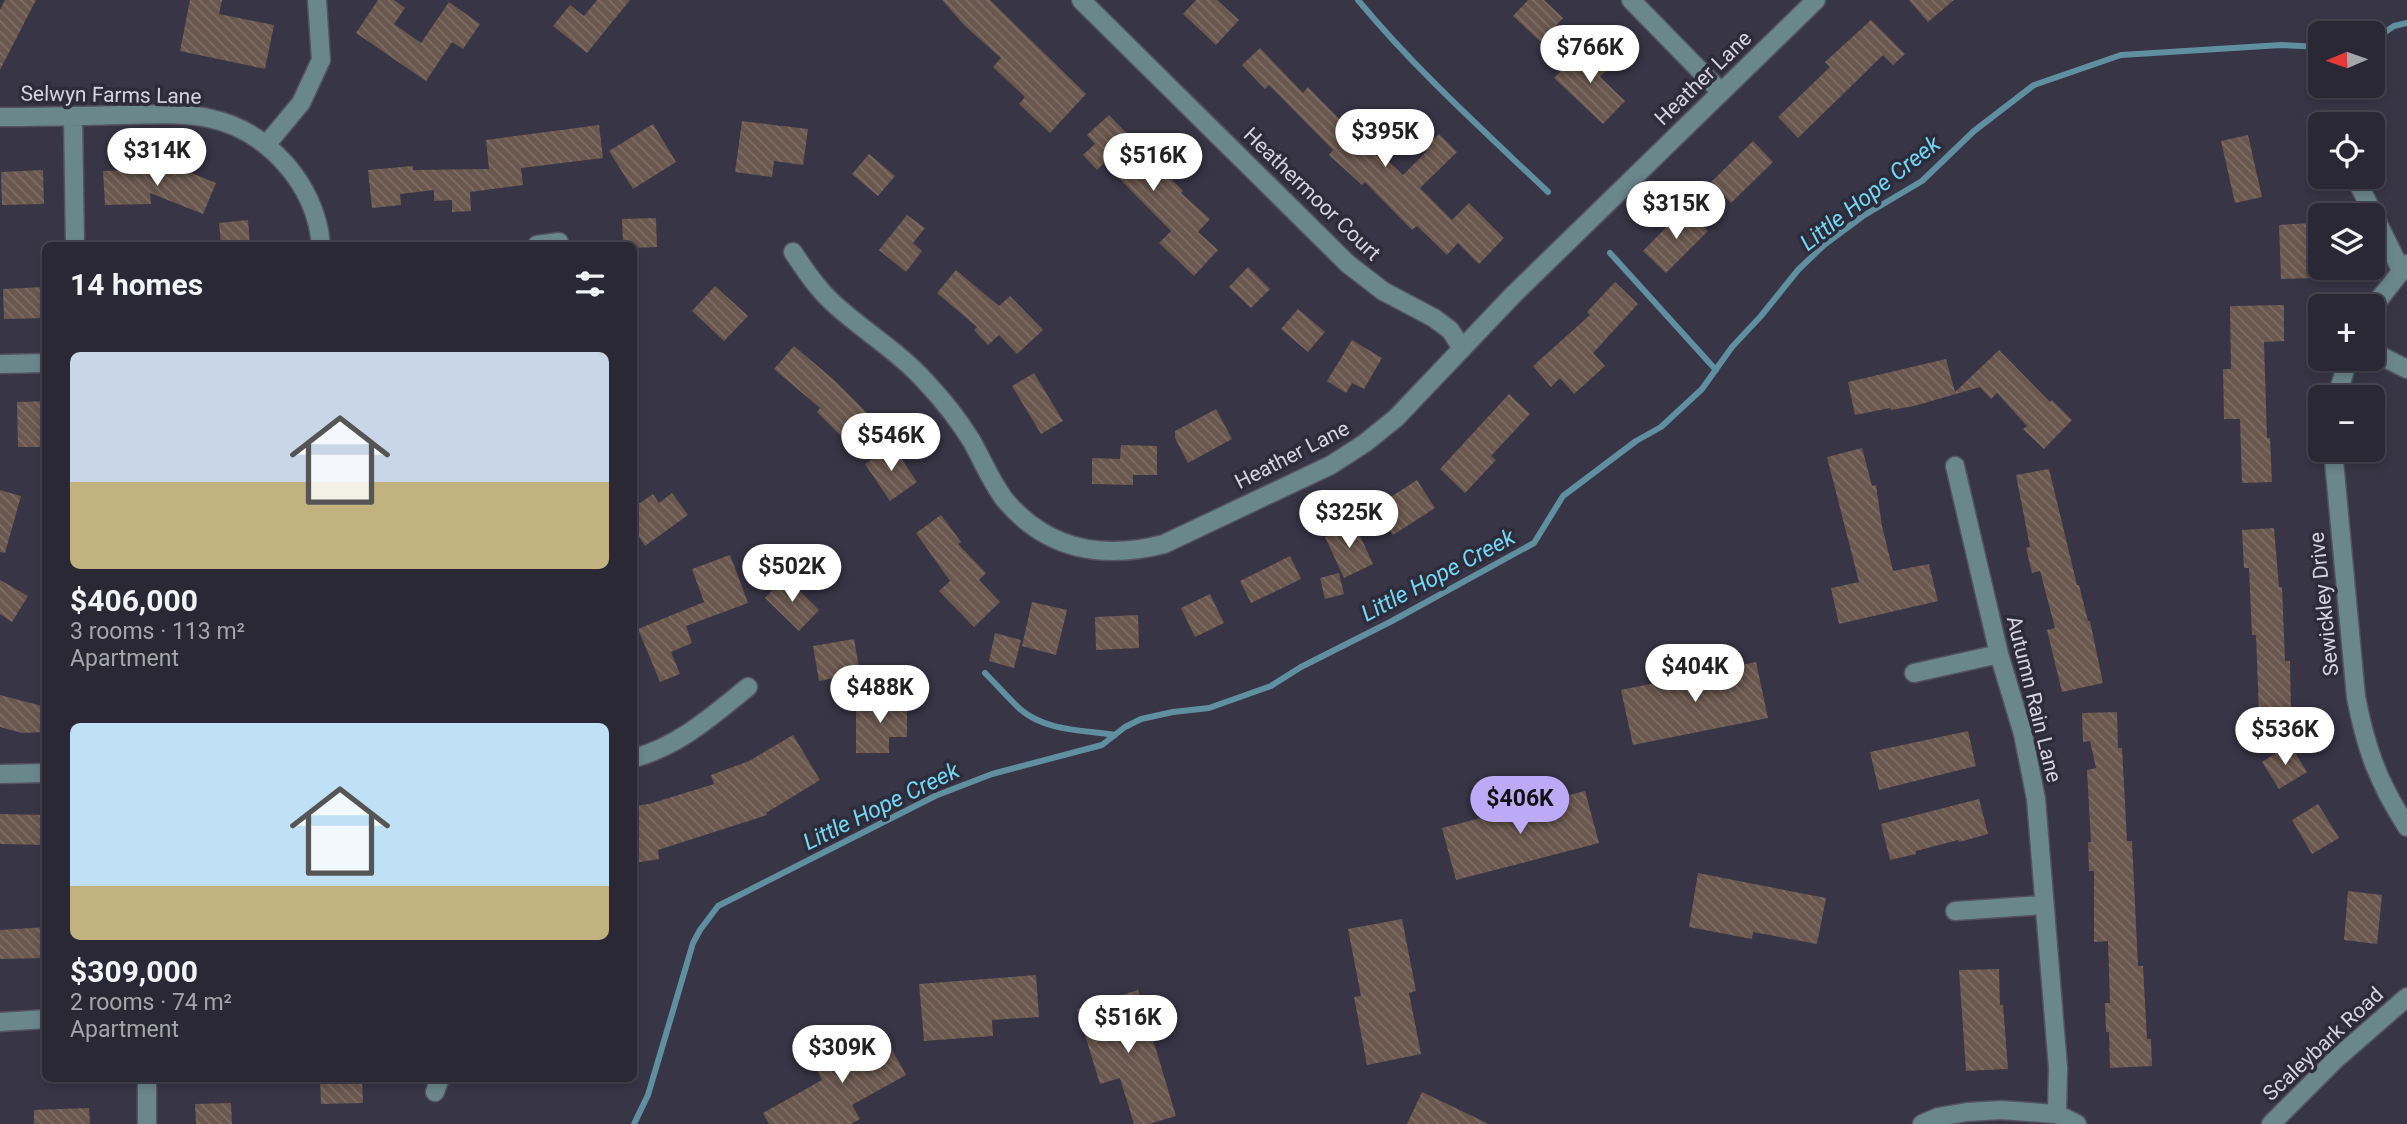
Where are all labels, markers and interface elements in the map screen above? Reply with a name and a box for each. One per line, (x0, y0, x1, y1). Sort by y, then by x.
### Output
north arrow (2308, 21, 2385, 98)
map controls (2308, 21, 2385, 462)
pin: $766K (1541, 25, 1639, 85)
street label: Heather Lane (1650, 26, 1756, 130)
text: $766K (1556, 34, 1624, 61)
street label: Selwyn Farms Lane (20, 81, 202, 109)
pin: $395K (1336, 110, 1434, 169)
button: locate (2308, 112, 2385, 189)
text: $395K (1351, 118, 1419, 145)
street label: Heathermoor Court (1239, 123, 1385, 265)
pin: $314K (108, 128, 206, 188)
water label: Little Hope Creek (1795, 130, 1946, 256)
pin: $516K (1104, 134, 1202, 193)
text: $314K (123, 137, 191, 164)
text: $516K (1119, 142, 1187, 169)
pin: $315K (1627, 182, 1725, 241)
text: $315K (1642, 190, 1710, 217)
button: layers (2308, 203, 2385, 280)
icon: filters (571, 265, 609, 303)
text: 14 homes (70, 267, 203, 302)
button: + (2308, 294, 2385, 371)
button: − (2308, 385, 2385, 462)
icon: home (277, 397, 403, 523)
pin: $546K (842, 414, 940, 473)
street label: Heather Lane (1231, 416, 1353, 494)
text: $546K (857, 422, 925, 449)
pin: $325K (1300, 490, 1398, 550)
text: $325K (1315, 499, 1383, 526)
water label: Little Hope Creek (1357, 523, 1520, 627)
street label: Sewickley Drive (2305, 531, 2343, 677)
pin: $502K (743, 544, 841, 604)
text: $502K (758, 553, 826, 580)
text: $406,000 (70, 583, 198, 618)
street label: Autumn Rain Lane (2002, 613, 2066, 785)
text: 3 rooms · 113 m² (70, 618, 245, 645)
pin: $404K (1646, 644, 1744, 704)
text: Apartment (70, 645, 179, 672)
text: $404K (1661, 653, 1729, 680)
pin: $488K (831, 666, 929, 725)
text: $488K (846, 674, 914, 701)
pin: $536K (2236, 708, 2334, 767)
text: $536K (2251, 716, 2319, 743)
water label: Little Hope Creek (799, 757, 964, 856)
icon: home (277, 768, 403, 894)
pin: $406K (1471, 776, 1569, 836)
text: $406K (1486, 785, 1554, 812)
text: $309,000 (70, 954, 198, 989)
street label: Scaleybark Road (2258, 982, 2388, 1106)
text: 2 rooms · 74 m² (70, 989, 232, 1016)
pin: $516K (1079, 996, 1177, 1055)
text: $516K (1094, 1004, 1162, 1031)
text: Apartment (70, 1016, 179, 1043)
pin: $309K (793, 1026, 891, 1085)
text: $309K (808, 1034, 876, 1061)

